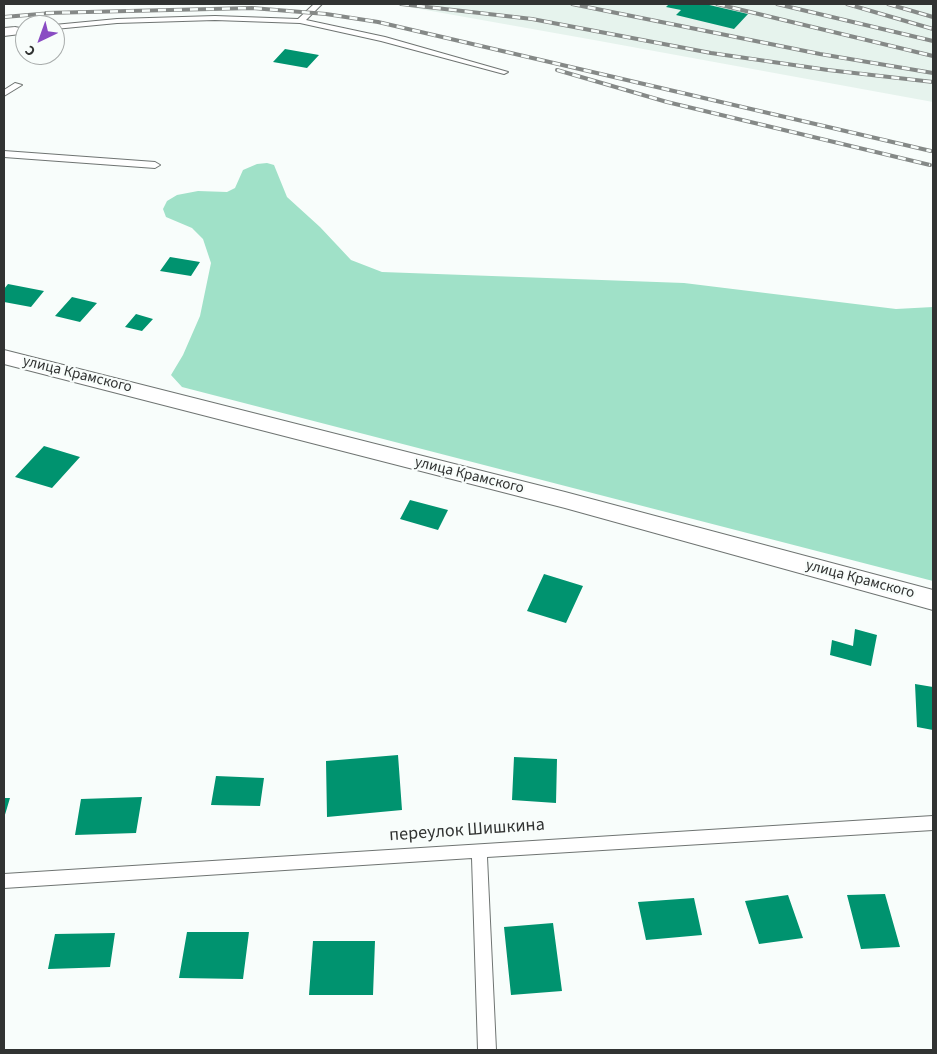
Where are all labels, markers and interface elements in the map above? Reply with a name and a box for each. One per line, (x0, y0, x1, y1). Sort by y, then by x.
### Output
north arrow (15, 15, 65, 65)
text: С (21, 40, 40, 61)
street label: улица Крамского (21, 353, 133, 397)
street label: улица Крамского (413, 454, 525, 498)
street label: улица Крамского (804, 557, 916, 603)
street label: переулок Шишкина (389, 815, 545, 847)

